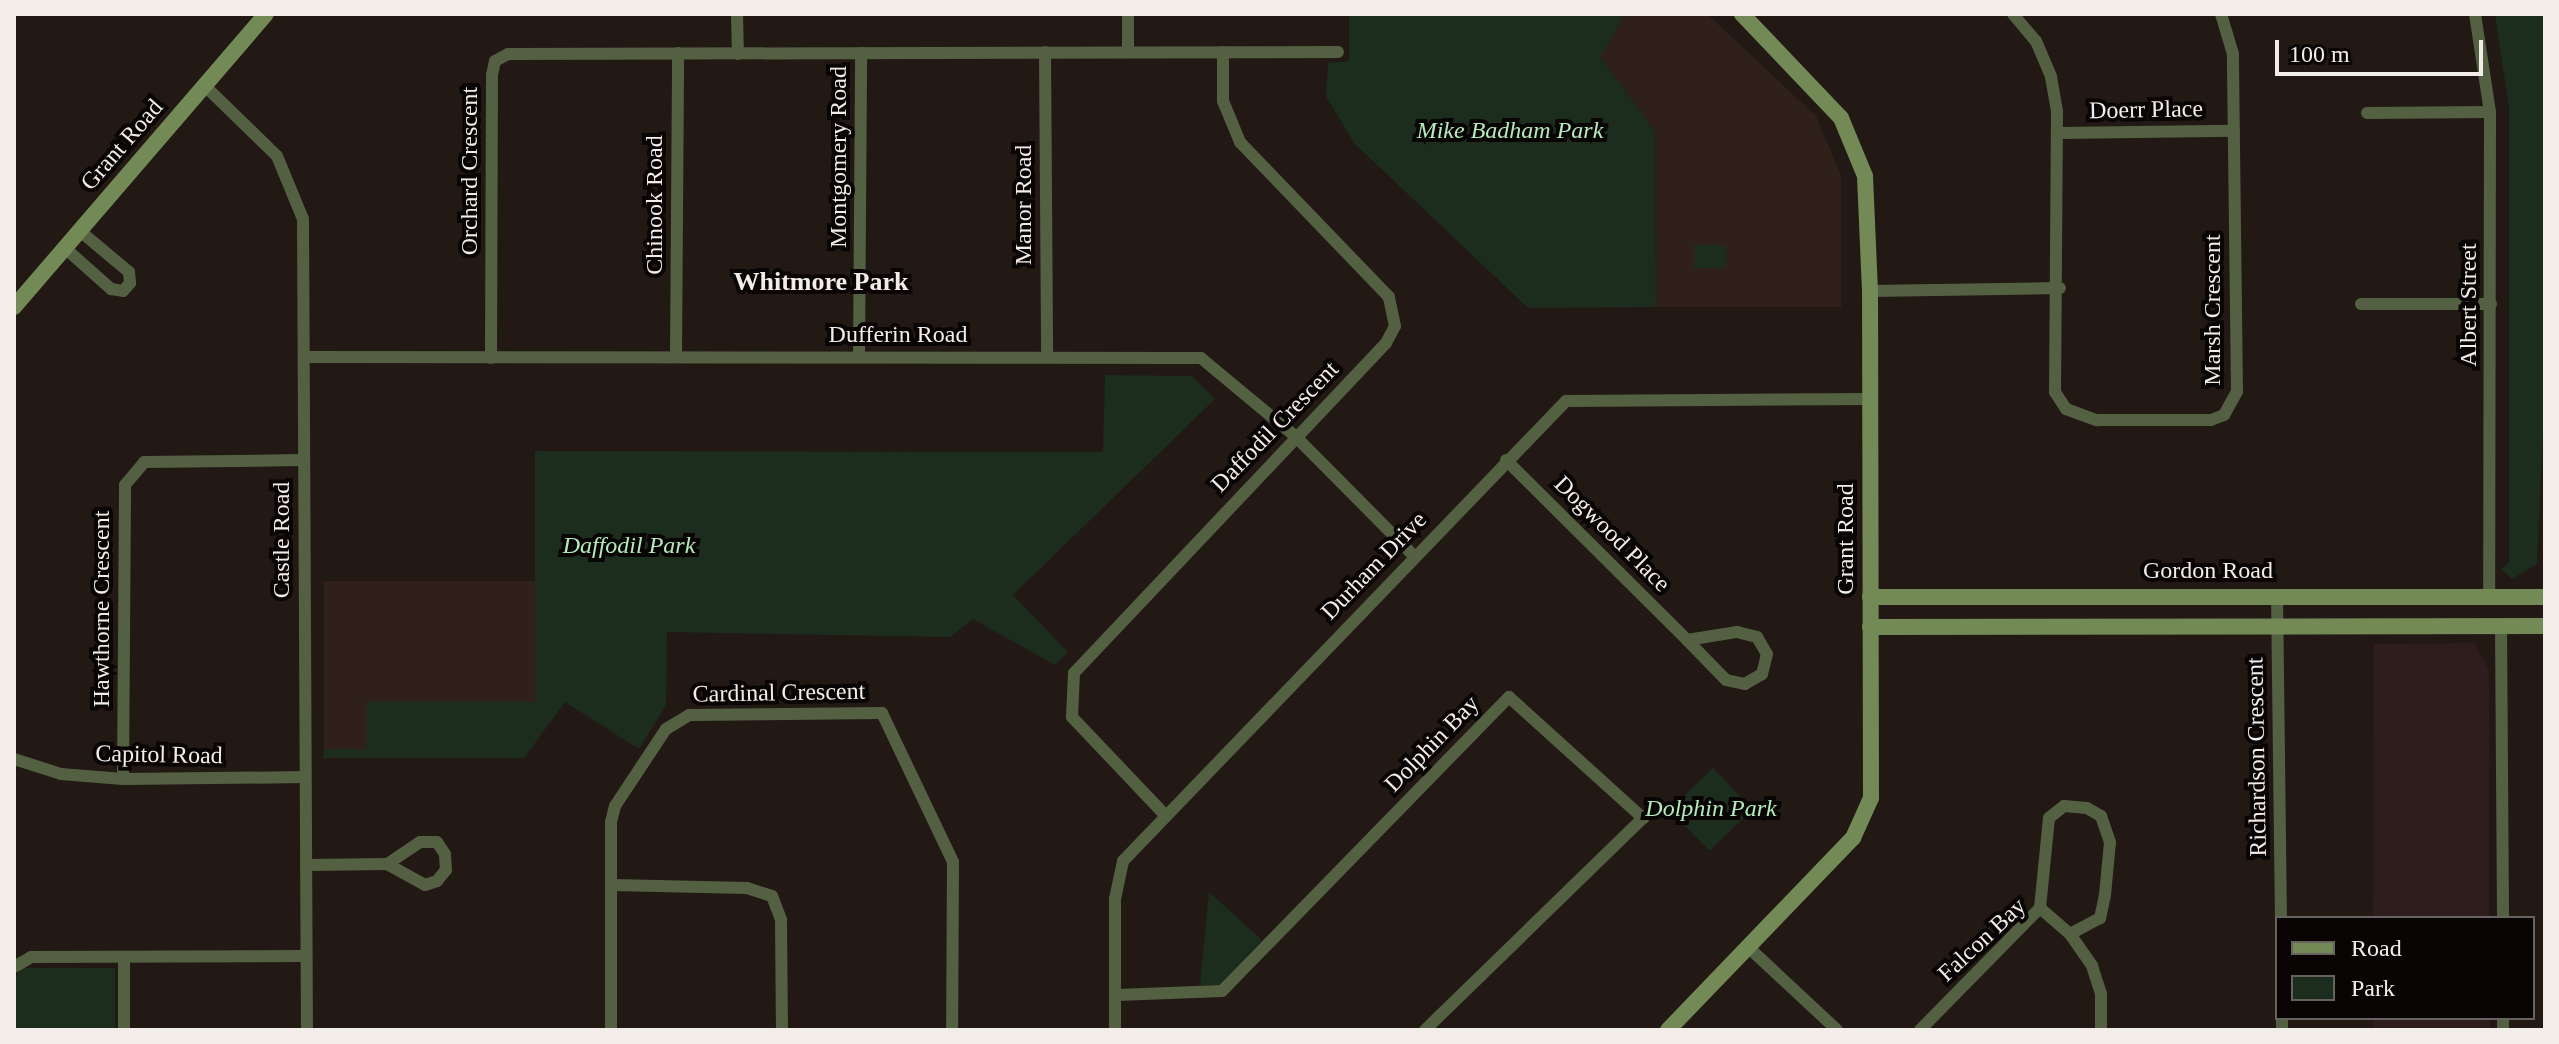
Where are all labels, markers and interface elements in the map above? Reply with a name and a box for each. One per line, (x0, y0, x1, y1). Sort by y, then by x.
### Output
scale bar (2279, 24, 2487, 74)
text: 100 m (2289, 41, 2350, 67)
street label: Montgomery Road (825, 66, 853, 248)
street label: Orchard Crescent (456, 87, 484, 255)
street label: Grant Road (75, 94, 169, 196)
street label: Doerr Place (2089, 95, 2203, 125)
park label: Mike Badham Park (1417, 117, 1603, 145)
street label: Chinook Road (641, 135, 669, 275)
street label: Manor Road (1010, 145, 1038, 265)
street label: Marsh Crescent (2199, 234, 2227, 386)
street label: Albert Street (2455, 243, 2483, 367)
district label: Whitmore Park (734, 266, 908, 298)
street label: Dufferin Road (829, 321, 967, 349)
street label: Daffodil Crescent (1205, 356, 1345, 498)
street label: Dogwood Place (1548, 470, 1676, 598)
street label: Castle Road (268, 482, 296, 598)
street label: Grant Road (1832, 483, 1860, 595)
street label: Durham Drive (1315, 506, 1433, 626)
street label: Hawthorne Crescent (88, 511, 116, 707)
park label: Daffodil Park (563, 532, 695, 560)
street label: Gordon Road (2143, 557, 2273, 585)
street label: Richardson Crescent (2241, 657, 2273, 857)
street label: Cardinal Crescent (692, 677, 866, 709)
street label: Dolphin Bay (1379, 690, 1485, 798)
street label: Capitol Road (95, 739, 223, 771)
park label: Dolphin Park (1645, 795, 1777, 823)
street label: Falcon Bay (1932, 892, 2032, 988)
legend (2275, 916, 2535, 1020)
text: Road (2351, 935, 2402, 961)
text: Park (2351, 975, 2395, 1001)

